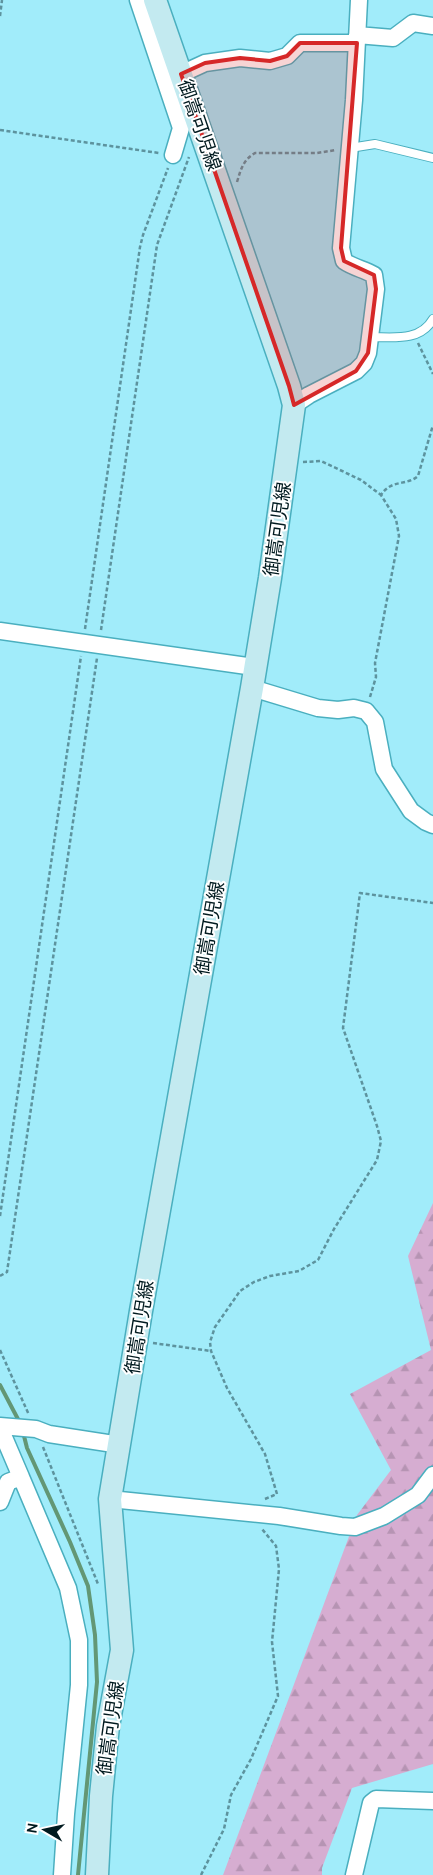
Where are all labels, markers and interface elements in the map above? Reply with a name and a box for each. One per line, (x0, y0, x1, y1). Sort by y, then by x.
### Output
street label: 御嵩可児線 (173, 76, 226, 174)
street label: 御嵩可児線 (259, 480, 295, 578)
street label: 御嵩可児線 (190, 879, 229, 977)
street label: 御嵩可児線 (121, 1278, 158, 1376)
street label: 御嵩可児線 (92, 1679, 128, 1777)
north arrow (20, 1805, 70, 1855)
text: N (22, 1822, 42, 1834)

